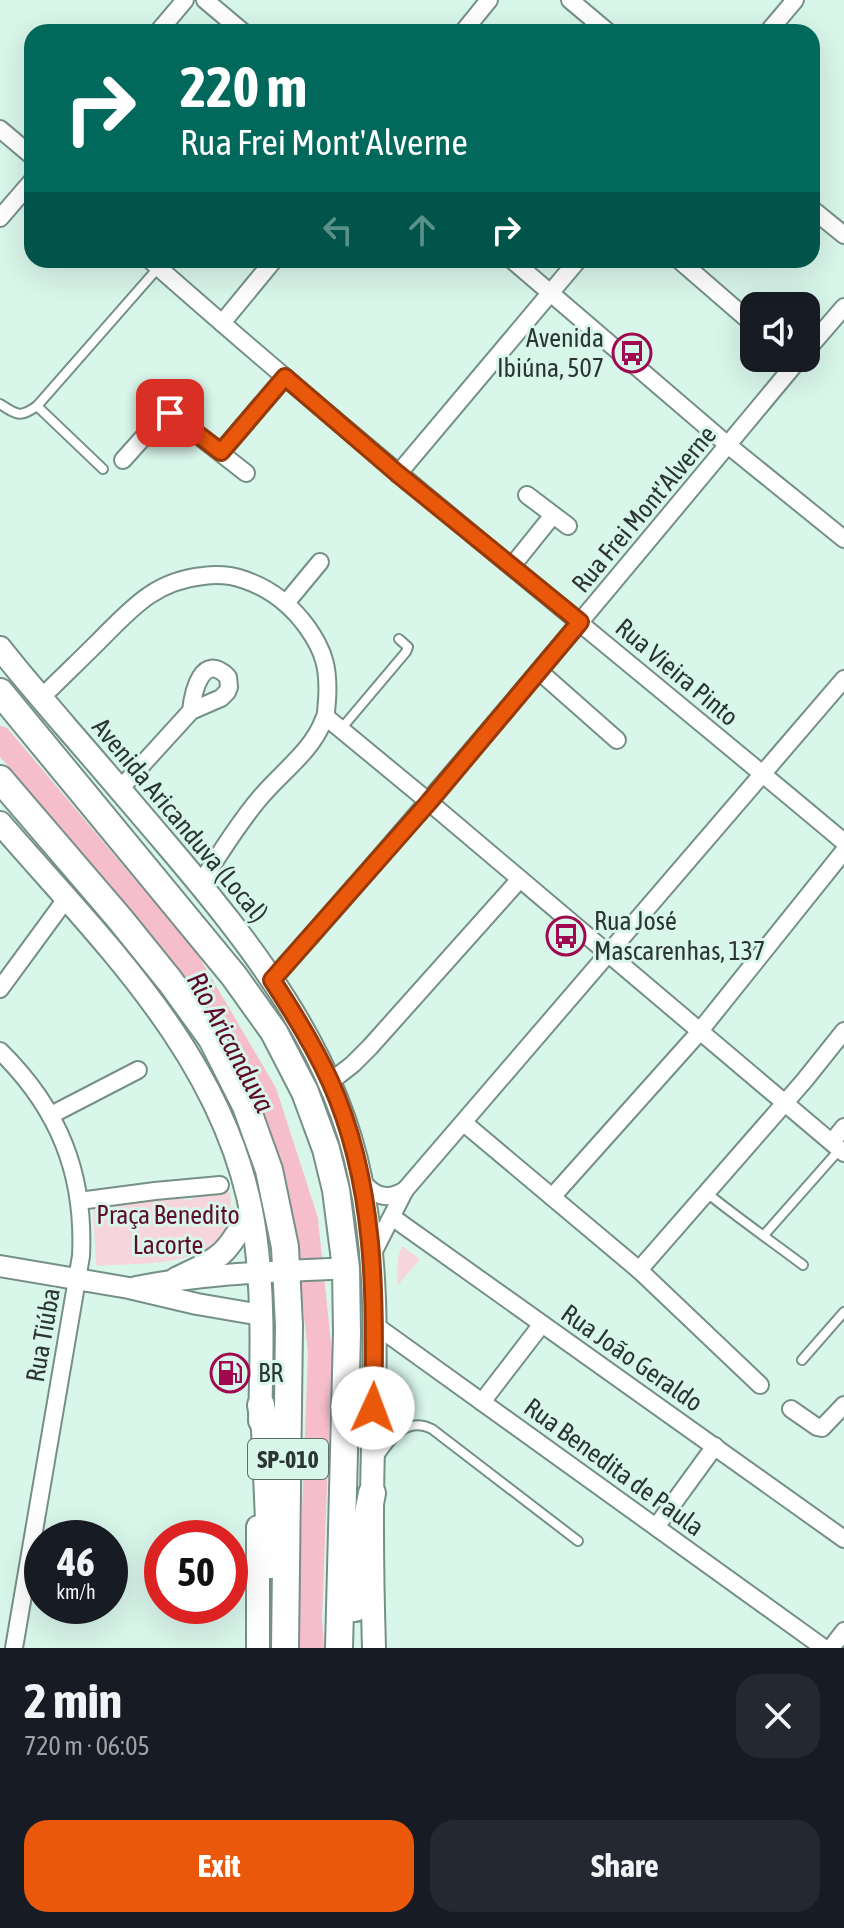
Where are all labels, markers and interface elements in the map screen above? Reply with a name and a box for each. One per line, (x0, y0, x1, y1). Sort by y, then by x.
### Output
text: 220 m (180, 55, 307, 119)
icon: right (48, 56, 152, 160)
text: Rua Frei Mont'Alverne (180, 121, 468, 163)
icon: left (316, 208, 360, 252)
icon: ahead (400, 208, 444, 252)
icon: right (484, 208, 528, 252)
map controls (740, 292, 820, 372)
button: sound (740, 292, 820, 372)
place label: Avenida Ibiúna, 507 (497, 323, 604, 383)
bus stop icon: Avenida Ibiúna, 507 (611, 332, 653, 374)
pin (136, 379, 204, 447)
icon: arrive (148, 391, 192, 435)
street label: Rua Frei Mont'Alverne (566, 420, 722, 598)
street label: Rua Vieira Pinto (610, 612, 744, 732)
street label: Avenida Aricanduva (Local) (86, 712, 274, 928)
place label: Rua José Mascarenhas, 137 (594, 906, 765, 966)
bus stop icon: Rua José Mascarenhas, 137 (545, 915, 587, 957)
water label: Rio Aricanduva (181, 967, 281, 1117)
park label: Praça Benedito Lacorte (96, 1200, 240, 1260)
street label: Rua Tiúba (20, 1286, 66, 1384)
street label: Rua João Geraldo (556, 1298, 708, 1418)
fuel station icon: BR (209, 1352, 251, 1394)
place label: BR (258, 1358, 283, 1388)
position arrow (331, 1366, 415, 1450)
street label: Rua Benedita de Paula (518, 1392, 710, 1542)
road number: SP-010 (248, 1439, 328, 1479)
speed limit sign: 50 (144, 1520, 248, 1624)
text: 46 (57, 1539, 95, 1584)
text: km/h (56, 1580, 96, 1603)
text: 2 min (24, 1673, 122, 1728)
button: close (736, 1674, 820, 1758)
text: 720 m · 06:05 (24, 1731, 150, 1761)
button: Exit (24, 1820, 414, 1912)
button: Share (430, 1820, 820, 1912)

